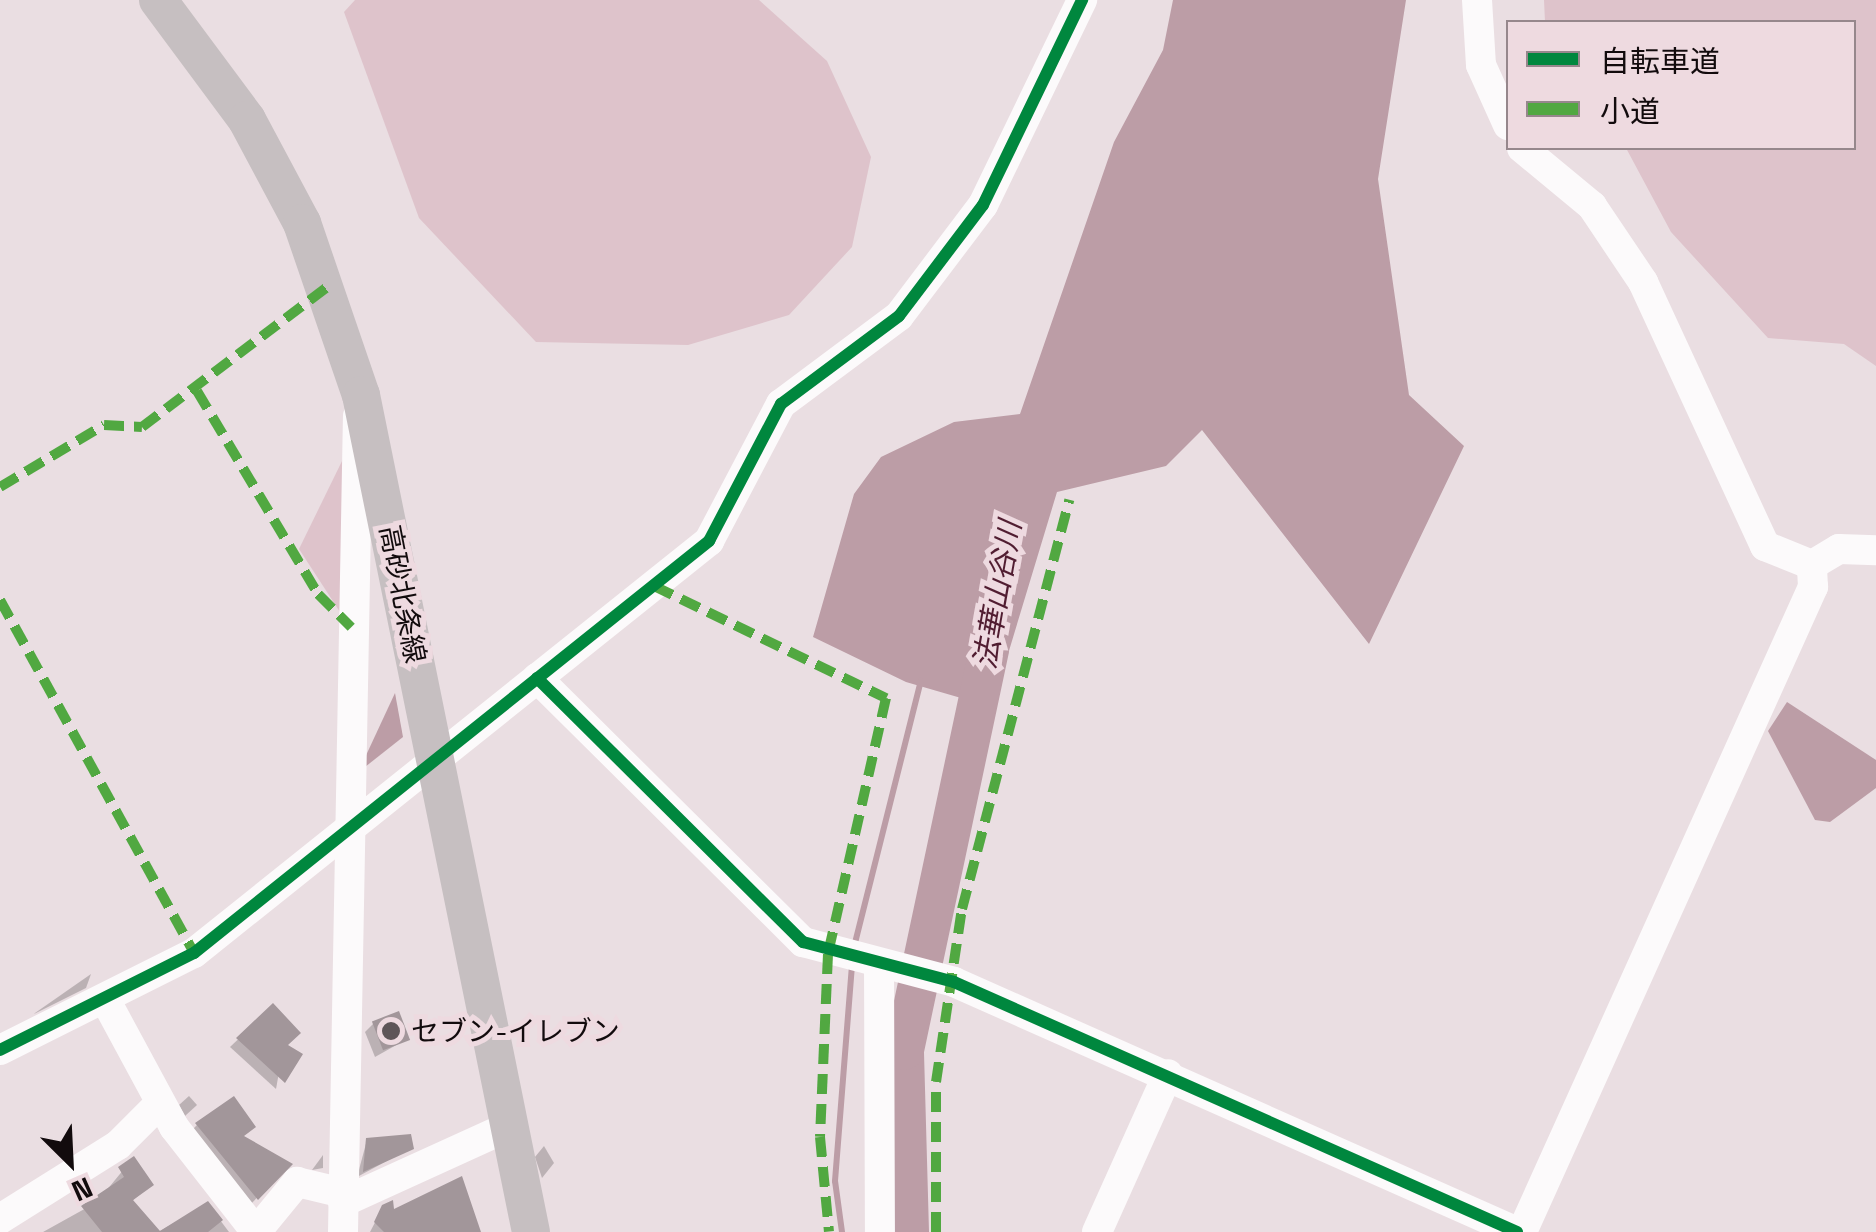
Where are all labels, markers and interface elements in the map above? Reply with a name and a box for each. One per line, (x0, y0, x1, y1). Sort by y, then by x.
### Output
legend (1506, 20, 1856, 150)
text: 自転車道 (1600, 42, 1720, 81)
text: 小道 (1600, 92, 1660, 131)
water label: 法華山谷川 (967, 518, 1029, 672)
street label: 高砂北条線 (373, 522, 433, 666)
place label: セブン-イレブン (411, 1014, 620, 1048)
marker: セブン-イレブン (380, 1020, 402, 1042)
north arrow (20, 1112, 120, 1212)
text: N (66, 1169, 98, 1210)

